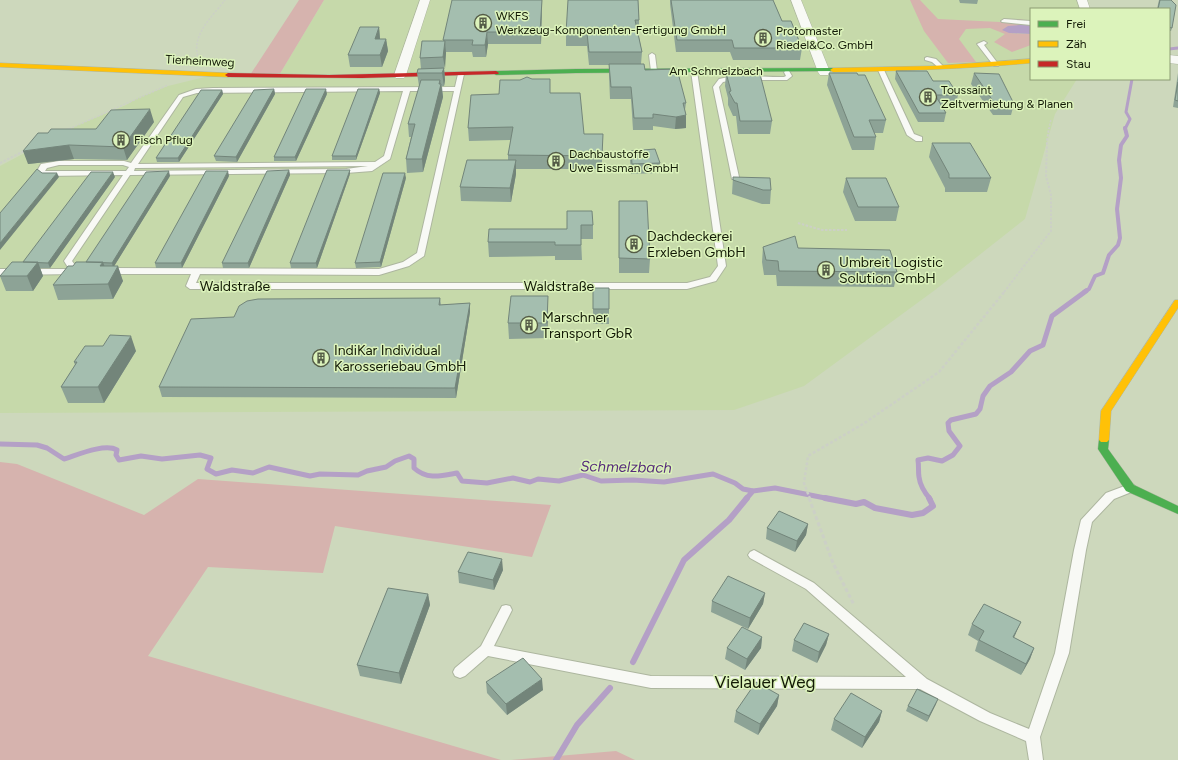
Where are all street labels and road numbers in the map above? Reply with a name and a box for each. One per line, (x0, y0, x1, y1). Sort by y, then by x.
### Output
street label: Tierheimweg (165, 52, 235, 70)
street label: Am Schmelzbach (669, 64, 763, 78)
street label: Waldstraße (200, 278, 271, 295)
street label: Waldstraße (524, 278, 595, 295)
street label: Vielauer Weg (714, 672, 816, 692)

